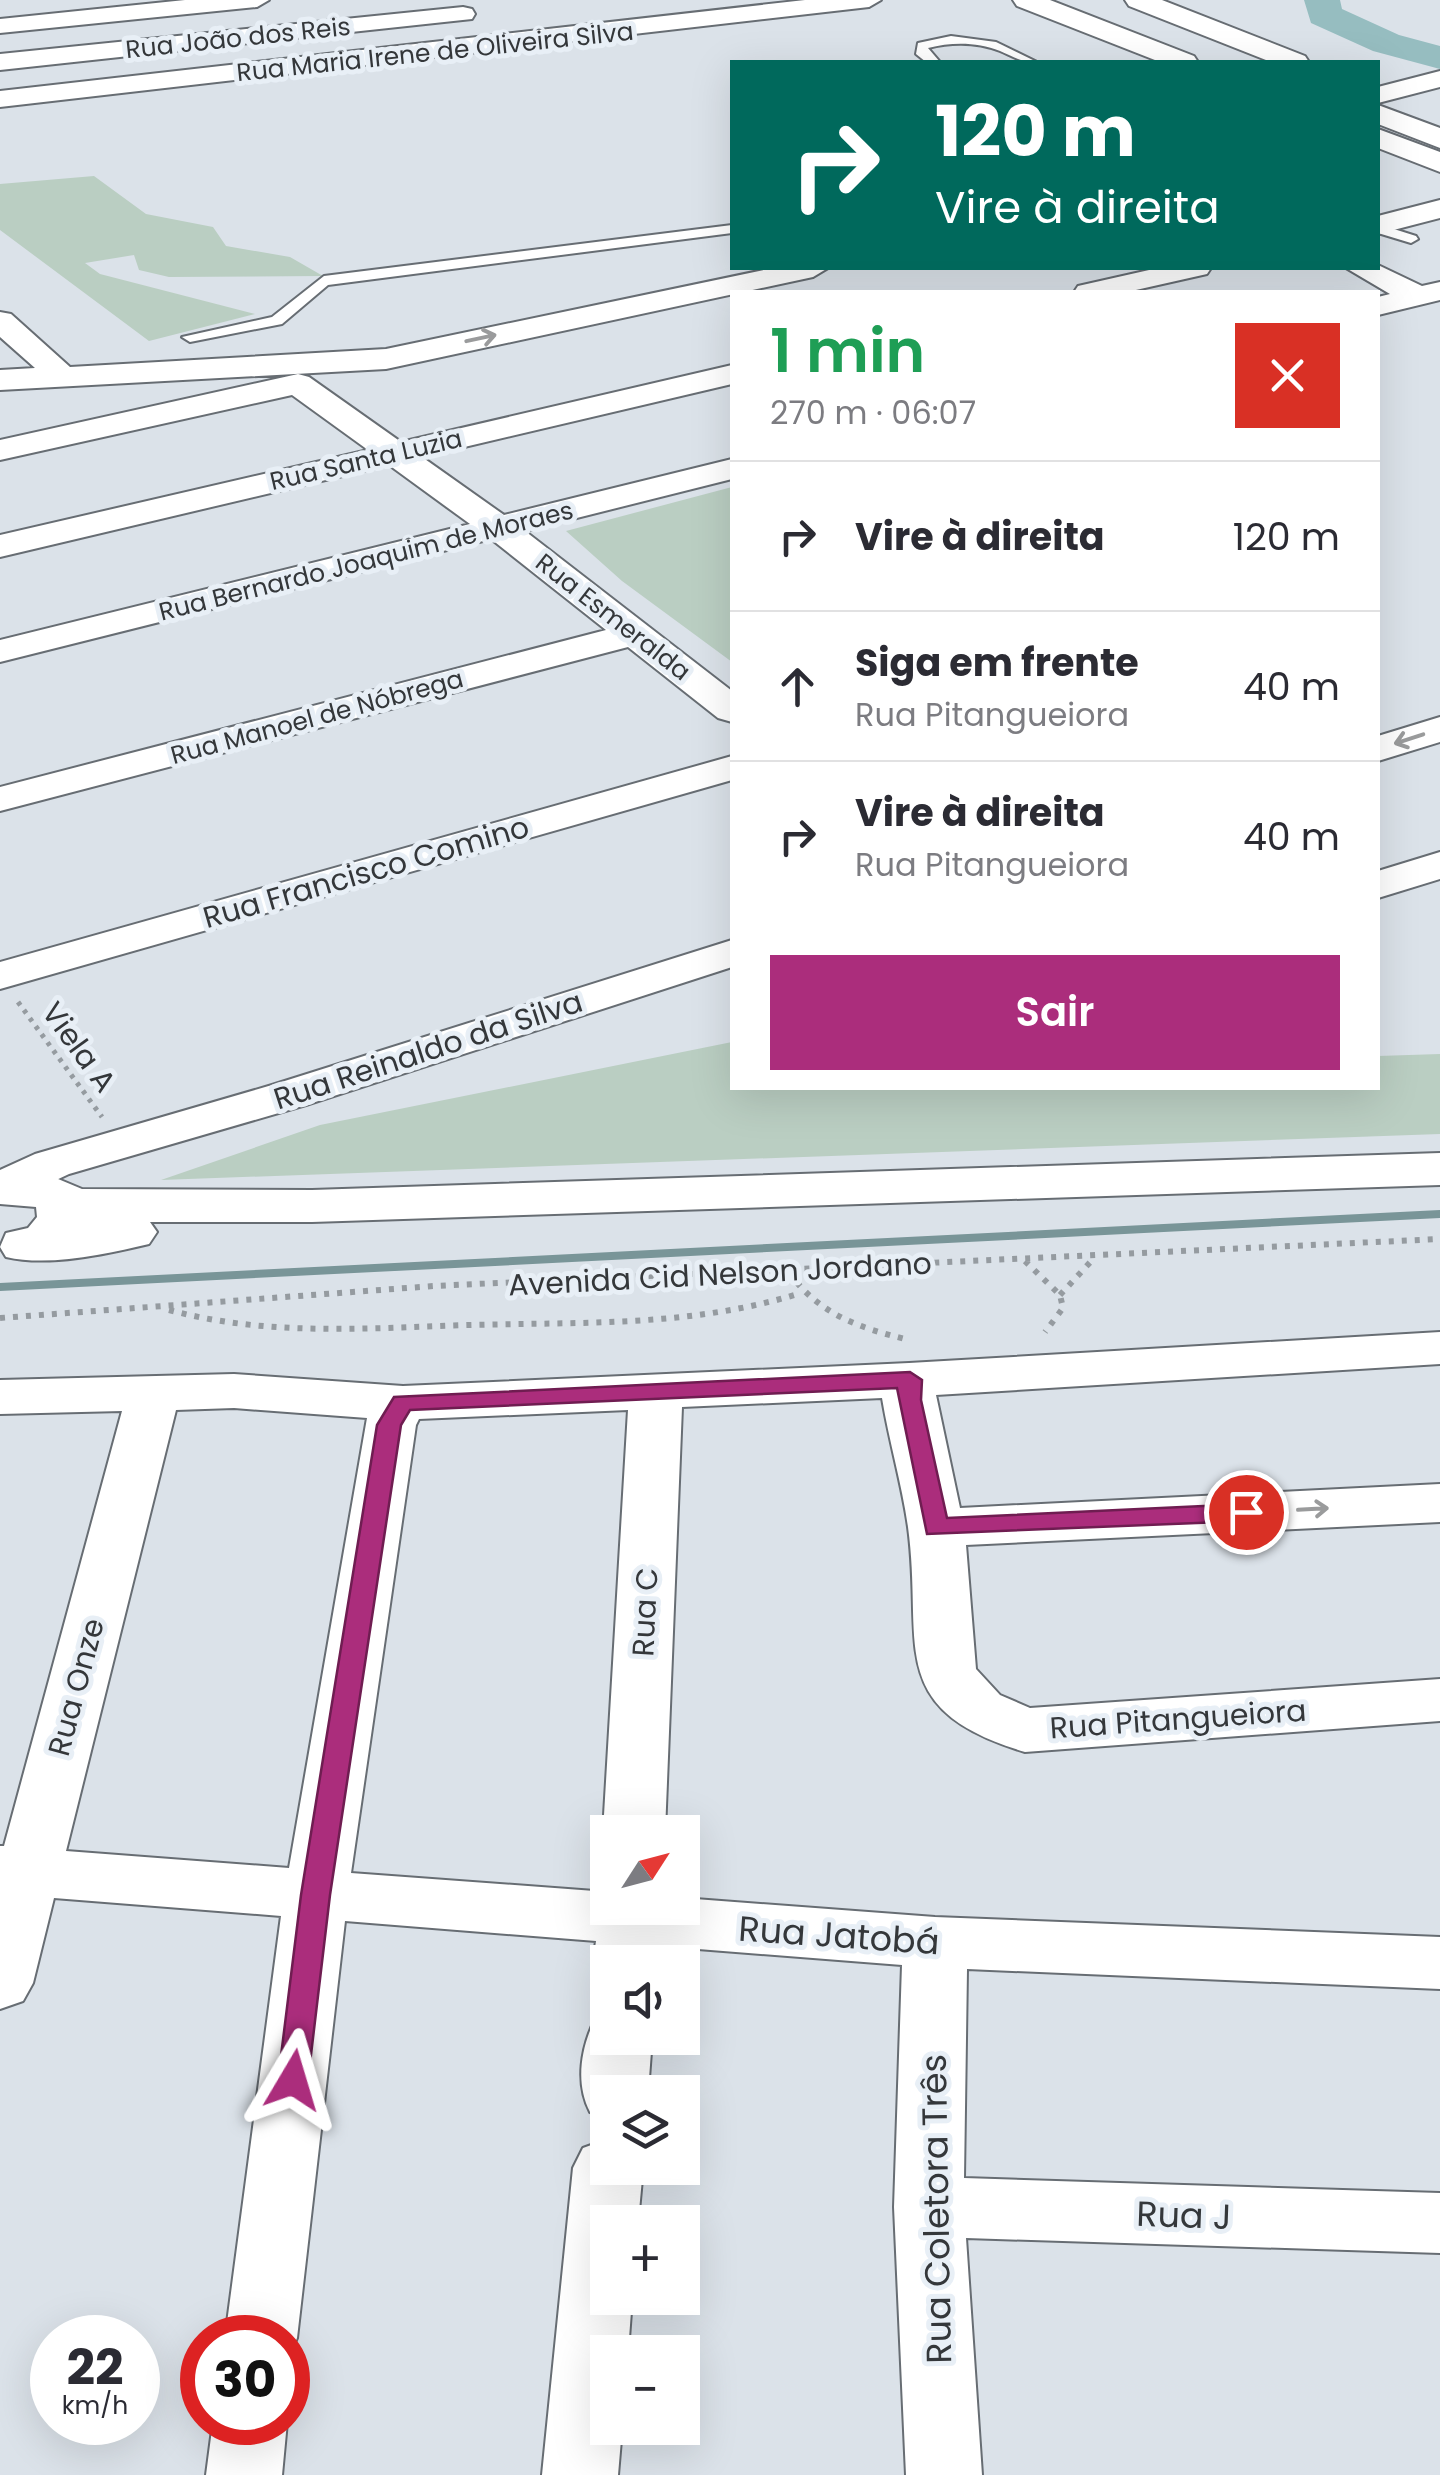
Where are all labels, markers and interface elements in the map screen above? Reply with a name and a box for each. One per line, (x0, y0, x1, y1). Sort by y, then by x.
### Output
street label: Rua João dos Reis (124, 9, 352, 67)
street label: Rua Maria Irene de Oliveira Silva (235, 14, 635, 90)
text: 120 m (935, 82, 1136, 181)
icon: right (770, 100, 900, 230)
text: Vire à direita (935, 176, 1220, 239)
text: 1 min (770, 309, 925, 393)
button: close (1235, 323, 1340, 428)
one-way arrow (465, 328, 497, 347)
text: 270 m · 06:07 (770, 390, 976, 435)
street label: Rua Santa Luzia (266, 421, 466, 499)
street label: Rua Bernardo Joaquim de Moraes (155, 493, 577, 629)
icon: right (770, 509, 825, 564)
text: Vire à direita (855, 510, 1105, 563)
text: 120 m (1233, 510, 1340, 563)
street label: Rua Esmeralda (528, 545, 698, 689)
text: Siga em frente (855, 636, 1139, 689)
icon: ahead (770, 659, 825, 714)
text: 40 m (1243, 660, 1340, 713)
street label: Rua Manoel de Nóbrega (167, 661, 467, 773)
text: Rua Pitangueiora (855, 692, 1129, 737)
one-way arrow (1393, 731, 1425, 749)
text: Vire à direita (855, 786, 1105, 839)
street label: Rua Francisco Comino (198, 805, 534, 939)
icon: right (770, 809, 825, 864)
text: 40 m (1243, 810, 1340, 863)
text: Rua Pitangueiora (855, 842, 1129, 887)
button: Sair (770, 955, 1340, 1070)
street label: Rua Reinaldo da Silva (268, 980, 588, 1120)
street label: Viela A (32, 993, 126, 1101)
street label: Avenida Cid Nelson Jordano (507, 1241, 933, 1307)
pin (1204, 1470, 1289, 1555)
icon: arrive (1219, 1485, 1274, 1540)
one-way arrow (1297, 1499, 1329, 1518)
street label: Rua C (621, 1566, 669, 1658)
street label: Rua Onze (37, 1613, 115, 1761)
street label: Rua Pitangueiora (1048, 1689, 1308, 1749)
north arrow (590, 1815, 700, 1925)
map controls (590, 1815, 700, 2445)
street label: Rua Jatobá (737, 1904, 941, 1966)
button: sound (590, 1945, 700, 2055)
position arrow (241, 2028, 345, 2132)
street label: Rua Coletora Três (909, 2054, 963, 2364)
button: layers (590, 2075, 700, 2185)
street label: Rua J (1136, 2189, 1232, 2241)
button: + (590, 2205, 700, 2315)
speed limit sign: 30 (180, 2315, 310, 2445)
text: 22 (66, 2332, 124, 2403)
button: − (590, 2335, 700, 2445)
text: km/h (62, 2388, 128, 2423)

